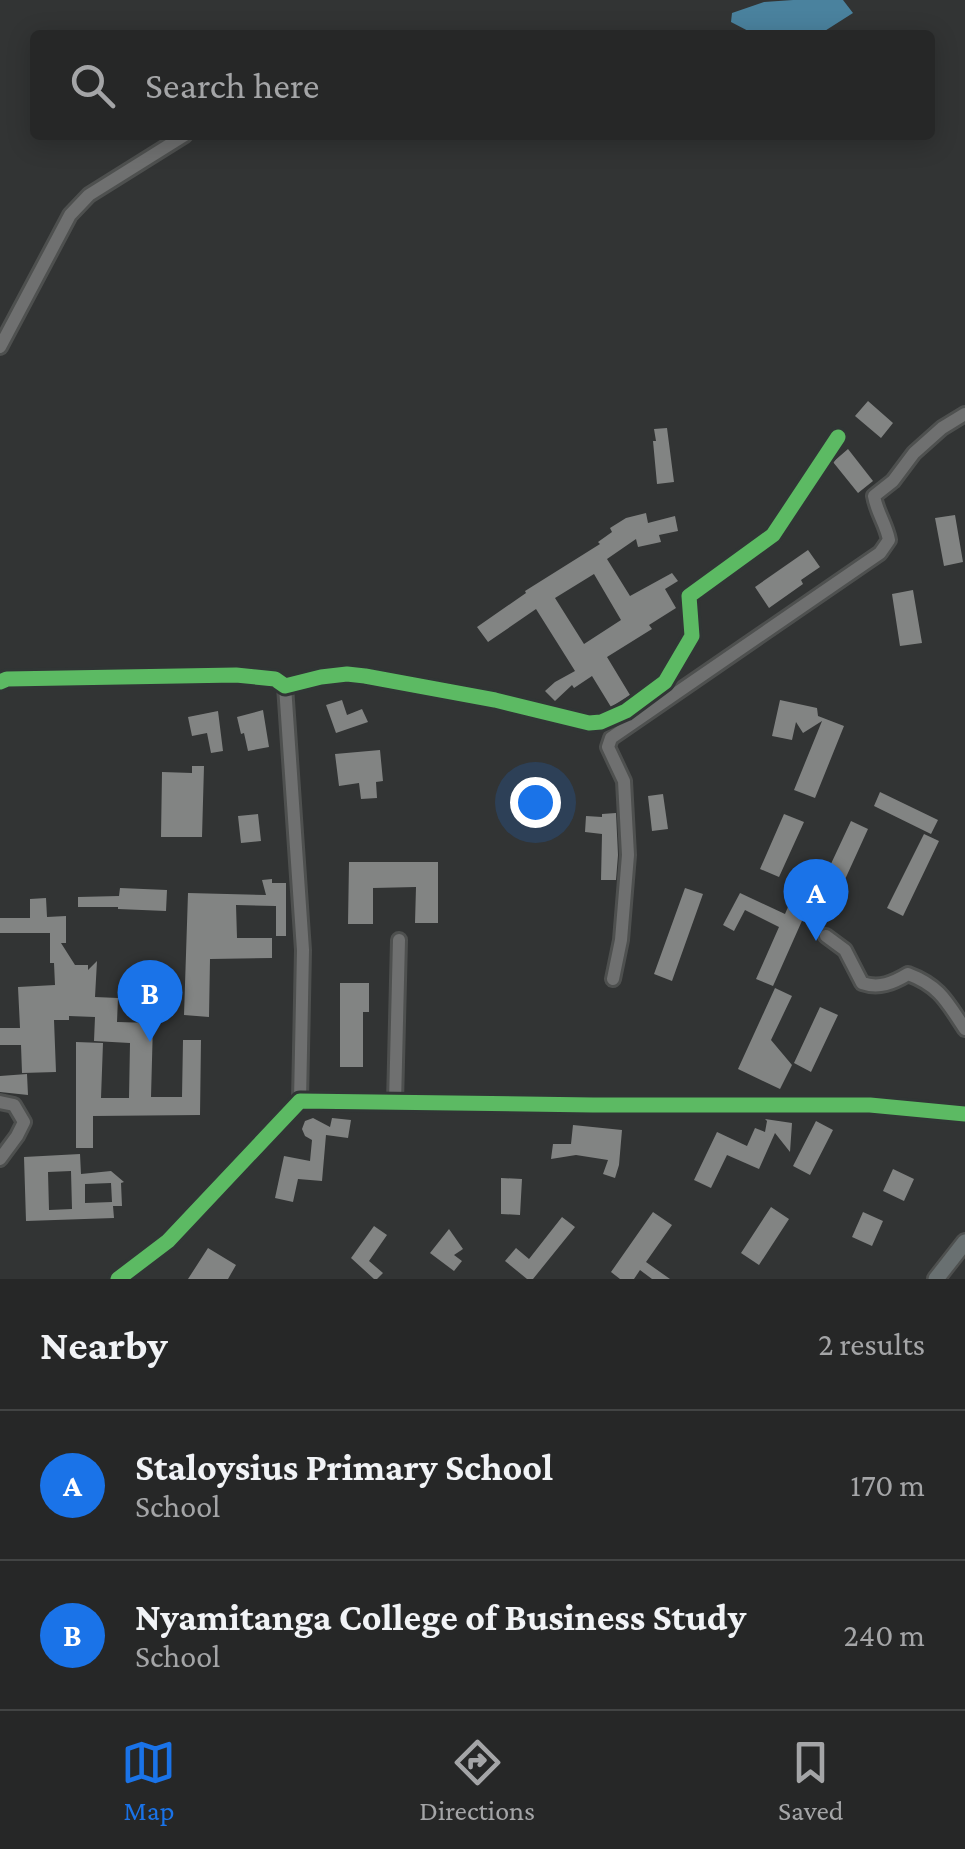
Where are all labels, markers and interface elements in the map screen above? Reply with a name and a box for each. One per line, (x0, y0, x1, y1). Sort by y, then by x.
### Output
search box (30, 30, 935, 140)
icon: search (65, 58, 120, 113)
text: Search here (145, 64, 319, 106)
your location (510, 777, 561, 828)
pin: A (784, 858, 848, 941)
pin: B (118, 960, 182, 1042)
text: Nearby (40, 1321, 168, 1368)
text: 2 results (818, 1326, 925, 1362)
text: Staloysius Primary School (135, 1446, 553, 1488)
text: A (63, 1467, 82, 1503)
text: 170 m (850, 1467, 925, 1503)
text: School (135, 1488, 220, 1524)
text: Nyamitanga College of Business Study (135, 1596, 746, 1638)
text: B (63, 1617, 82, 1653)
text: 240 m (844, 1617, 925, 1653)
text: School (135, 1638, 220, 1674)
tab: Map (121, 1735, 176, 1826)
tab: Directions (419, 1735, 535, 1826)
tab: Saved (778, 1735, 844, 1826)

